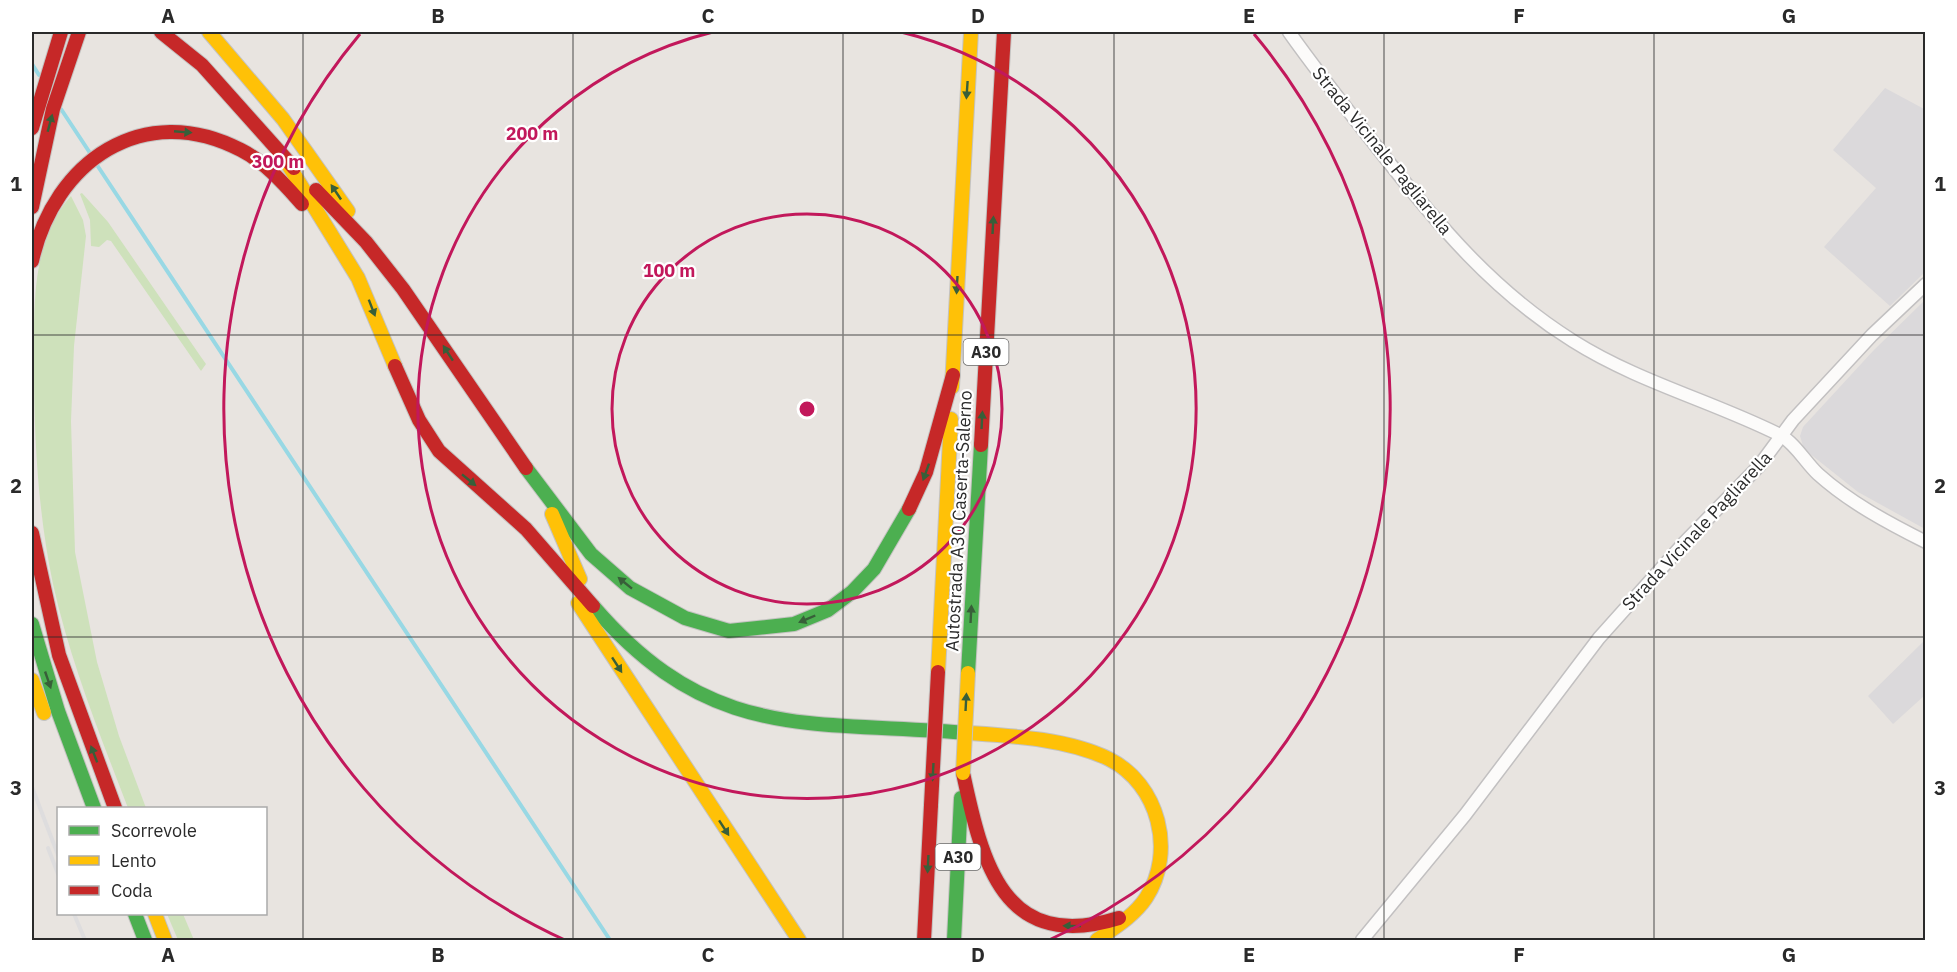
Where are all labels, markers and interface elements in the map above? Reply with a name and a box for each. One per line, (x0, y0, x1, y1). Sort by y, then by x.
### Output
text: A (161, 2, 175, 29)
text: B (431, 2, 445, 29)
text: C (701, 2, 715, 29)
text: D (971, 2, 985, 29)
text: E (1243, 2, 1255, 29)
text: F (1513, 2, 1525, 29)
text: G (1782, 2, 1796, 29)
street label: Strada Vicinale Pagliarella (1307, 62, 1458, 240)
one-way arrow (963, 80, 972, 99)
one-way arrow (45, 114, 55, 133)
text: 200 m (506, 122, 558, 145)
one-way arrow (173, 127, 192, 137)
text: 300 m (252, 150, 304, 173)
text: 1 (10, 170, 22, 197)
text: 1 (1934, 170, 1946, 197)
one-way arrow (331, 184, 342, 200)
one-way arrow (989, 216, 998, 235)
text: 100 m (643, 259, 695, 282)
one-way arrow (953, 275, 962, 294)
one-way arrow (367, 299, 377, 317)
road number: A30 (964, 339, 1008, 365)
one-way arrow (442, 345, 453, 362)
street label: Autostrada A30 Caserta-Salerno (940, 390, 977, 652)
centre of rings (797, 399, 817, 419)
one-way arrow (978, 410, 987, 429)
street label: Strada Vicinale Pagliarella (1617, 446, 1777, 615)
one-way arrow (920, 463, 930, 481)
text: 2 (10, 472, 22, 499)
text: 2 (1934, 472, 1946, 499)
one-way arrow (461, 474, 477, 487)
one-way arrow (617, 576, 633, 589)
one-way arrow (967, 605, 976, 624)
one-way arrow (797, 614, 815, 624)
one-way arrow (611, 657, 622, 673)
one-way arrow (43, 671, 53, 689)
one-way arrow (962, 693, 971, 712)
one-way arrow (89, 745, 98, 763)
one-way arrow (928, 763, 937, 782)
text: 3 (10, 774, 22, 801)
text: 3 (1934, 774, 1946, 801)
legend (57, 807, 267, 915)
text: Scorrevole (111, 819, 197, 842)
one-way arrow (719, 819, 730, 836)
road number: A30 (936, 844, 980, 870)
text: Lento (111, 849, 156, 872)
one-way arrow (923, 854, 933, 873)
text: Coda (111, 879, 153, 902)
one-way arrow (1062, 921, 1081, 931)
text: A (161, 941, 175, 968)
text: B (431, 941, 445, 968)
text: C (701, 941, 715, 968)
text: D (971, 941, 985, 968)
text: E (1243, 941, 1255, 968)
text: F (1513, 941, 1525, 968)
text: G (1782, 941, 1796, 968)

